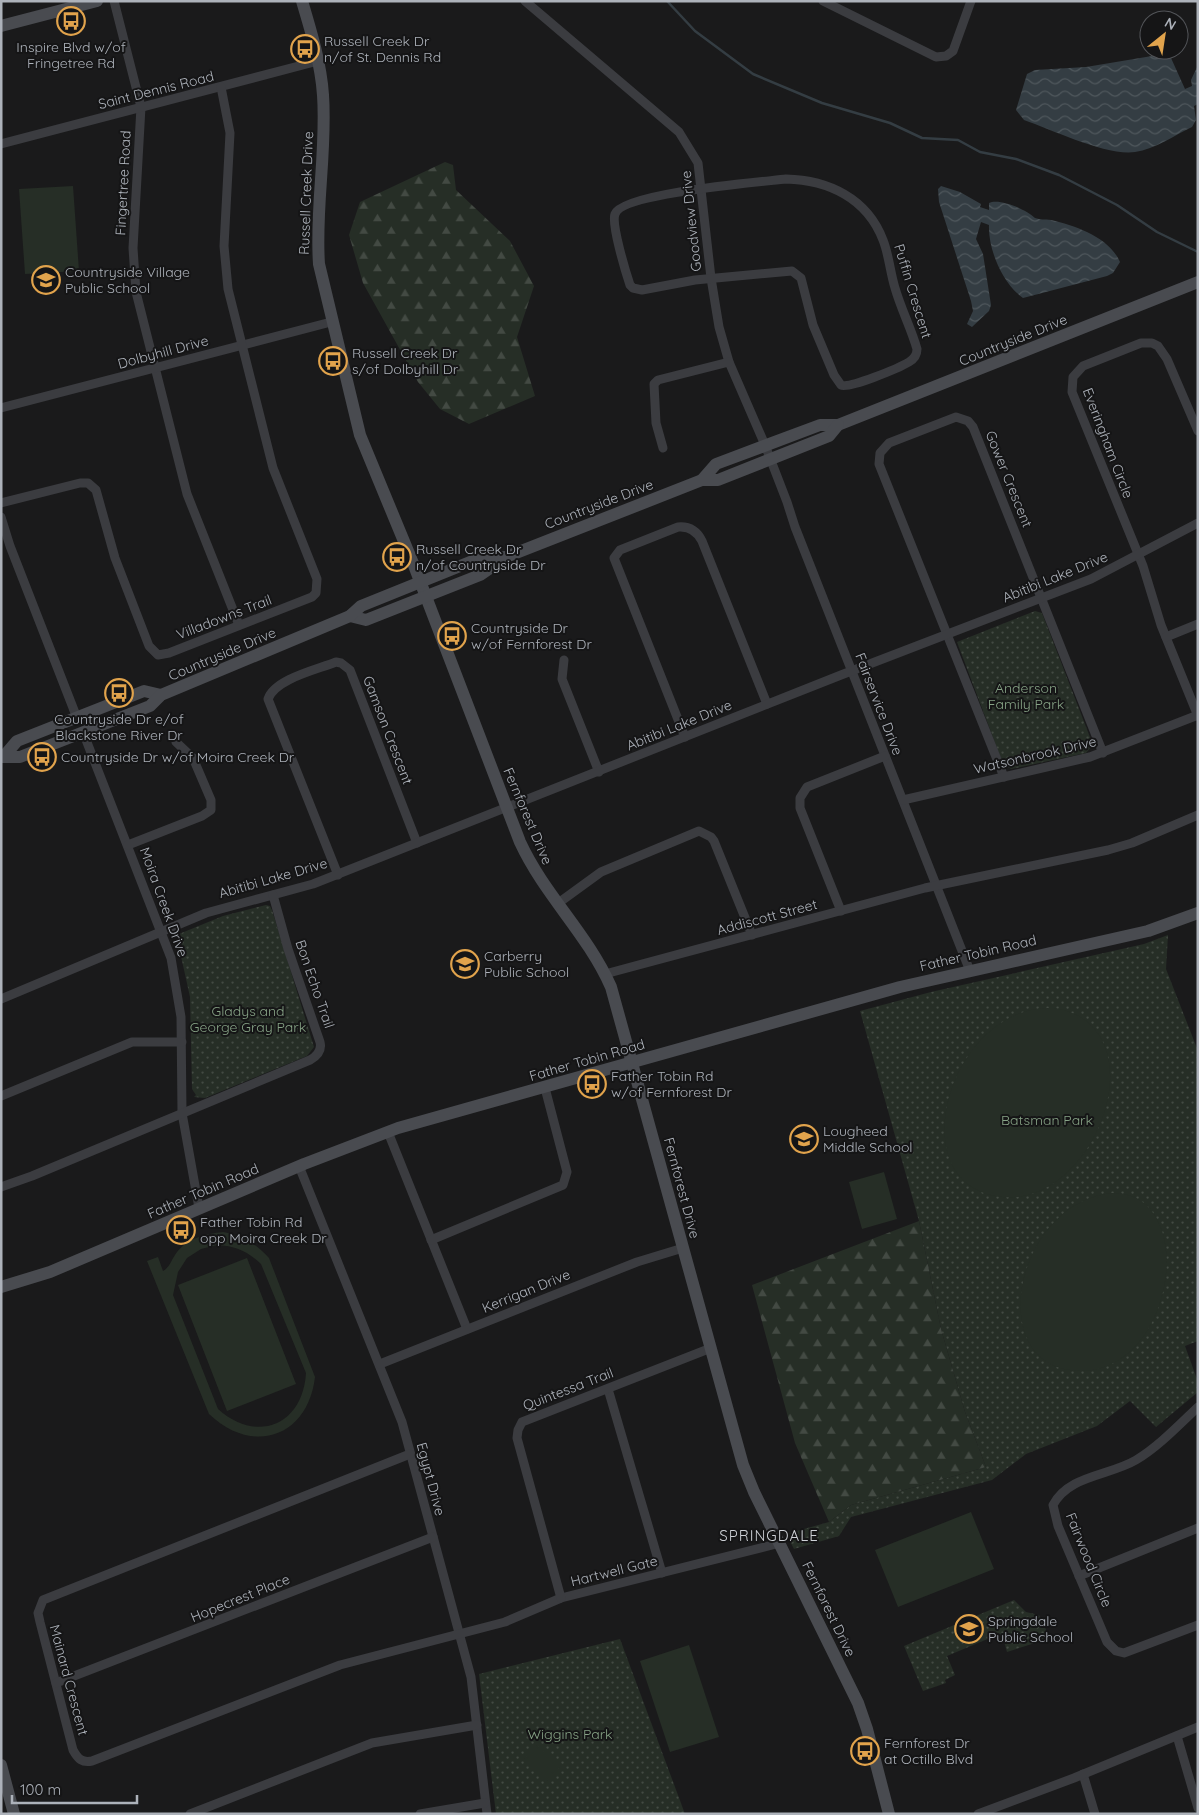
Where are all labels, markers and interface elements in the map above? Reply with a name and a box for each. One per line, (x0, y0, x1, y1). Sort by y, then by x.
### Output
bus stop icon: Inspire Blvd w/of Fringetree Rd (56, 6, 86, 36)
north arrow (1139, 10, 1189, 60)
text: N (1162, 13, 1179, 34)
place label: Russell Creek Dr n/of St. Dennis Rd (324, 32, 441, 66)
bus stop icon: Russell Creek Dr n/of St. Dennis Rd (290, 34, 320, 64)
place label: Inspire Blvd w/of Fringetree Rd (16, 38, 126, 72)
street label: Saint Dennis Road (96, 67, 216, 113)
street label: Fingertree Road (111, 130, 135, 236)
street label: Russell Creek Drive (295, 131, 317, 255)
street label: Goodview Drive (677, 170, 705, 272)
street label: Puffin Crescent (890, 242, 936, 341)
place label: Countryside Village Public School (65, 263, 190, 297)
school or university icon: Countryside Village Public School (31, 265, 61, 295)
street label: Countryside Drive (956, 310, 1070, 370)
street label: Dolbyhill Drive (116, 331, 210, 373)
place label: Russell Creek Dr s/of Dolbyhill Dr (352, 344, 459, 378)
bus stop icon: Russell Creek Dr s/of Dolbyhill Dr (318, 346, 348, 376)
street label: Everingham Circle (1079, 385, 1137, 501)
street label: Gower Crescent (981, 428, 1037, 530)
street label: Countryside Drive (542, 475, 656, 533)
place label: Russell Creek Dr n/of Countryside Dr (416, 540, 546, 574)
bus stop icon: Russell Creek Dr n/of Countryside Dr (382, 542, 412, 572)
street label: Abitibi Lake Drive (1000, 548, 1110, 606)
street label: Villadowns Trail (174, 591, 274, 643)
place label: Countryside Dr w/of Fernforest Dr (471, 619, 592, 653)
bus stop icon: Countryside Dr w/of Fernforest Dr (437, 621, 467, 651)
street label: Countryside Drive (166, 623, 279, 685)
street label: Fairservice Drive (851, 650, 907, 758)
street label: Gamson Crescent (359, 673, 417, 787)
bus stop icon: Countryside Dr e/of Blackstone River Dr (104, 678, 134, 708)
park label: Anderson Family Park (988, 679, 1064, 713)
street label: Abitibi Lake Drive (624, 696, 734, 754)
place label: Countryside Dr e/of Blackstone River Dr (54, 710, 184, 744)
street label: Watsonbrook Drive (972, 732, 1098, 778)
bus stop icon: Countryside Dr w/of Moira Creek Dr (27, 742, 57, 772)
place label: Countryside Dr w/of Moira Creek Dr (61, 748, 295, 766)
street label: Fernforest Drive (499, 765, 557, 867)
street label: Moira Creek Drive (136, 845, 192, 959)
street label: Abitibi Lake Drive (217, 854, 329, 902)
street label: Addiscott Street (715, 895, 819, 939)
street label: Father Tobin Road (918, 931, 1038, 975)
street label: Bon Echo Trail (291, 937, 339, 1031)
place label: Carberry Public School (484, 947, 569, 981)
school or university icon: Carberry Public School (450, 949, 480, 979)
park label: Gladys and George Gray Park (190, 1002, 306, 1036)
street label: Father Tobin Road (527, 1035, 647, 1085)
place label: Father Tobin Rd w/of Fernforest Dr (611, 1067, 732, 1101)
bus stop icon: Father Tobin Rd w/of Fernforest Dr (577, 1069, 607, 1099)
park label: Batsman Park (1001, 1111, 1093, 1129)
place label: Lougheed Middle School (823, 1122, 913, 1156)
school or university icon: Lougheed Middle School (789, 1124, 819, 1154)
street label: Fernforest Drive (660, 1135, 704, 1241)
street label: Father Tobin Road (145, 1159, 261, 1223)
place label: Father Tobin Rd opp Moira Creek Dr (200, 1213, 327, 1247)
bus stop icon: Father Tobin Rd opp Moira Creek Dr (166, 1215, 196, 1245)
street label: Kerrigan Drive (479, 1265, 573, 1317)
street label: Quintessa Trail (520, 1363, 616, 1415)
street label: Egypt Drive (413, 1440, 449, 1518)
street label: Fairwood Circle (1062, 1510, 1116, 1610)
district label: SPRINGDALE (719, 1526, 819, 1545)
street label: Hartwell Gate (569, 1551, 659, 1590)
street label: Fernforest Drive (798, 1558, 860, 1660)
street label: Hopecrest Place (188, 1570, 292, 1626)
place label: Springdale Public School (988, 1612, 1073, 1646)
school or university icon: Springdale Public School (954, 1614, 984, 1644)
street label: Mainard Crescent (46, 1623, 92, 1737)
park label: Wiggins Park (527, 1725, 613, 1743)
place label: Fernforest Dr at Octillo Blvd (884, 1734, 973, 1768)
bus stop icon: Fernforest Dr at Octillo Blvd (850, 1736, 880, 1766)
scale bar (12, 1772, 138, 1804)
text: 100 m (20, 1780, 61, 1799)

